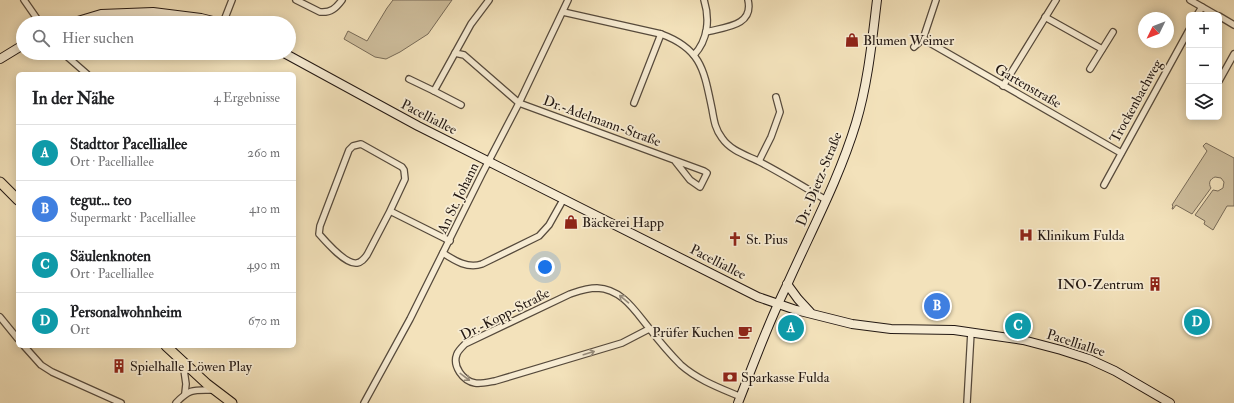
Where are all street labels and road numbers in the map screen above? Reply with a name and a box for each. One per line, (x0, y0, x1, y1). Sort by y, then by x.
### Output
street label: Trockenbachweg (1106, 55, 1166, 146)
street label: Gartenstraße (992, 60, 1064, 112)
street label: Dr.-Adelmann-Straße (541, 92, 663, 150)
street label: Pacelliallee (398, 96, 460, 138)
street label: Dr.-Dietz-Straße (792, 129, 846, 229)
street label: An St. Johann (433, 160, 482, 237)
street label: Pacelliallee (687, 241, 749, 283)
street label: Dr.-Kopp-Straße (457, 284, 553, 345)
street label: Pacelliallee (1045, 326, 1108, 360)

